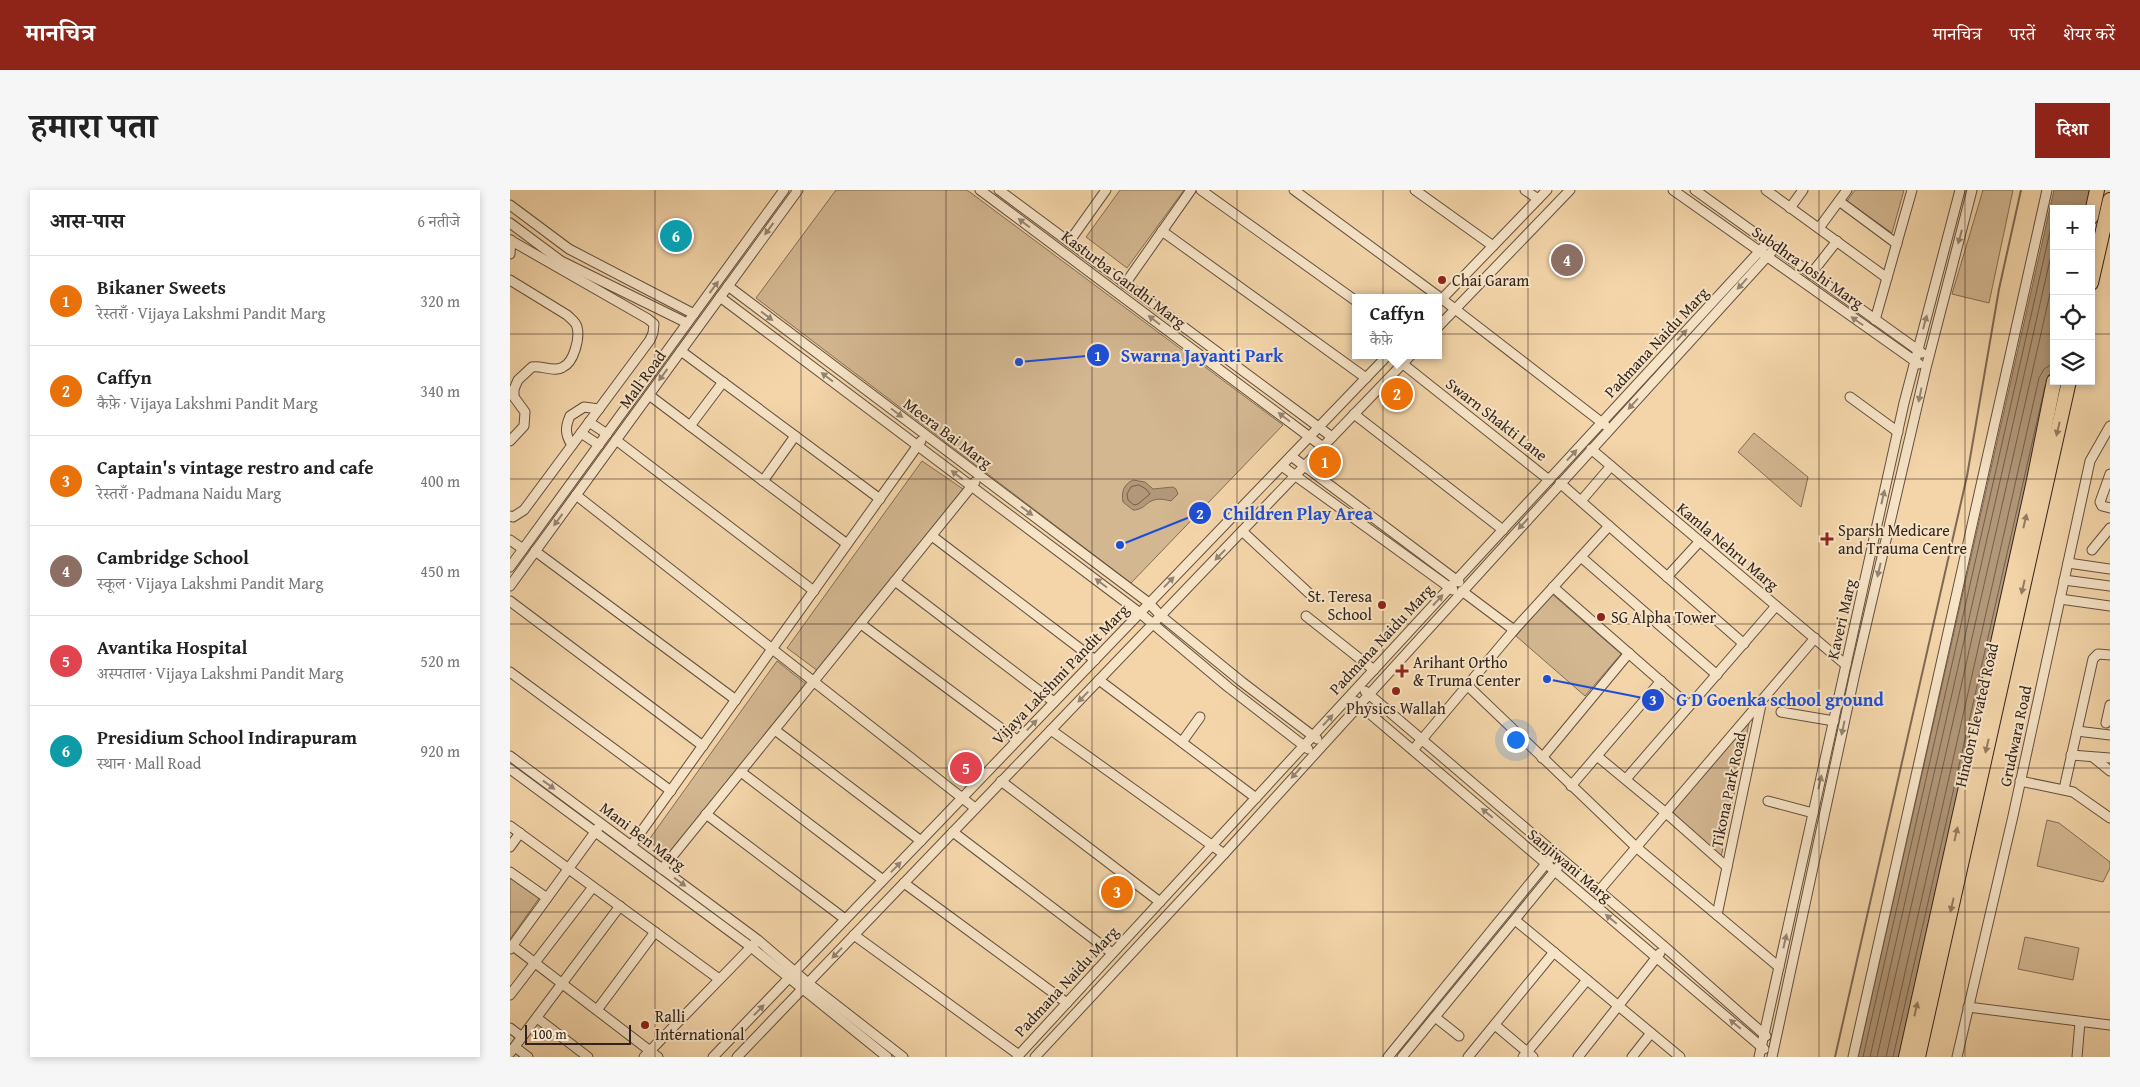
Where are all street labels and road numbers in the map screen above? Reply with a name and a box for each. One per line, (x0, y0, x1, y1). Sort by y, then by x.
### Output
street label: Subdhra Joshi Marg (1747, 219, 1869, 315)
street label: Kasturba Gandhi Marg (1057, 224, 1191, 334)
street label: Padmana Naidu Marg (1598, 281, 1714, 403)
street label: Mall Road (613, 345, 672, 413)
street label: Swarn Shakti Lane (1441, 371, 1553, 467)
street label: Meera Bai Marg (899, 392, 997, 474)
street label: Kamla Nehru Marg (1672, 496, 1784, 596)
street label: Kaveri Marg (1820, 576, 1862, 662)
street label: Padmana Naidu Marg (1323, 578, 1439, 700)
street label: Vijaya Lakshmi Pandit Marg (986, 598, 1134, 750)
street label: Hindon Elevated Road (1948, 640, 2004, 789)
street label: Grudwara Road (1993, 683, 2038, 789)
street label: Tikona Park Road (1704, 730, 1752, 850)
street label: Mani Ben Marg (595, 796, 691, 876)
street label: Sanjiwani Marg (1522, 822, 1618, 908)
street label: Padmana Naidu Marg (1008, 920, 1124, 1042)

